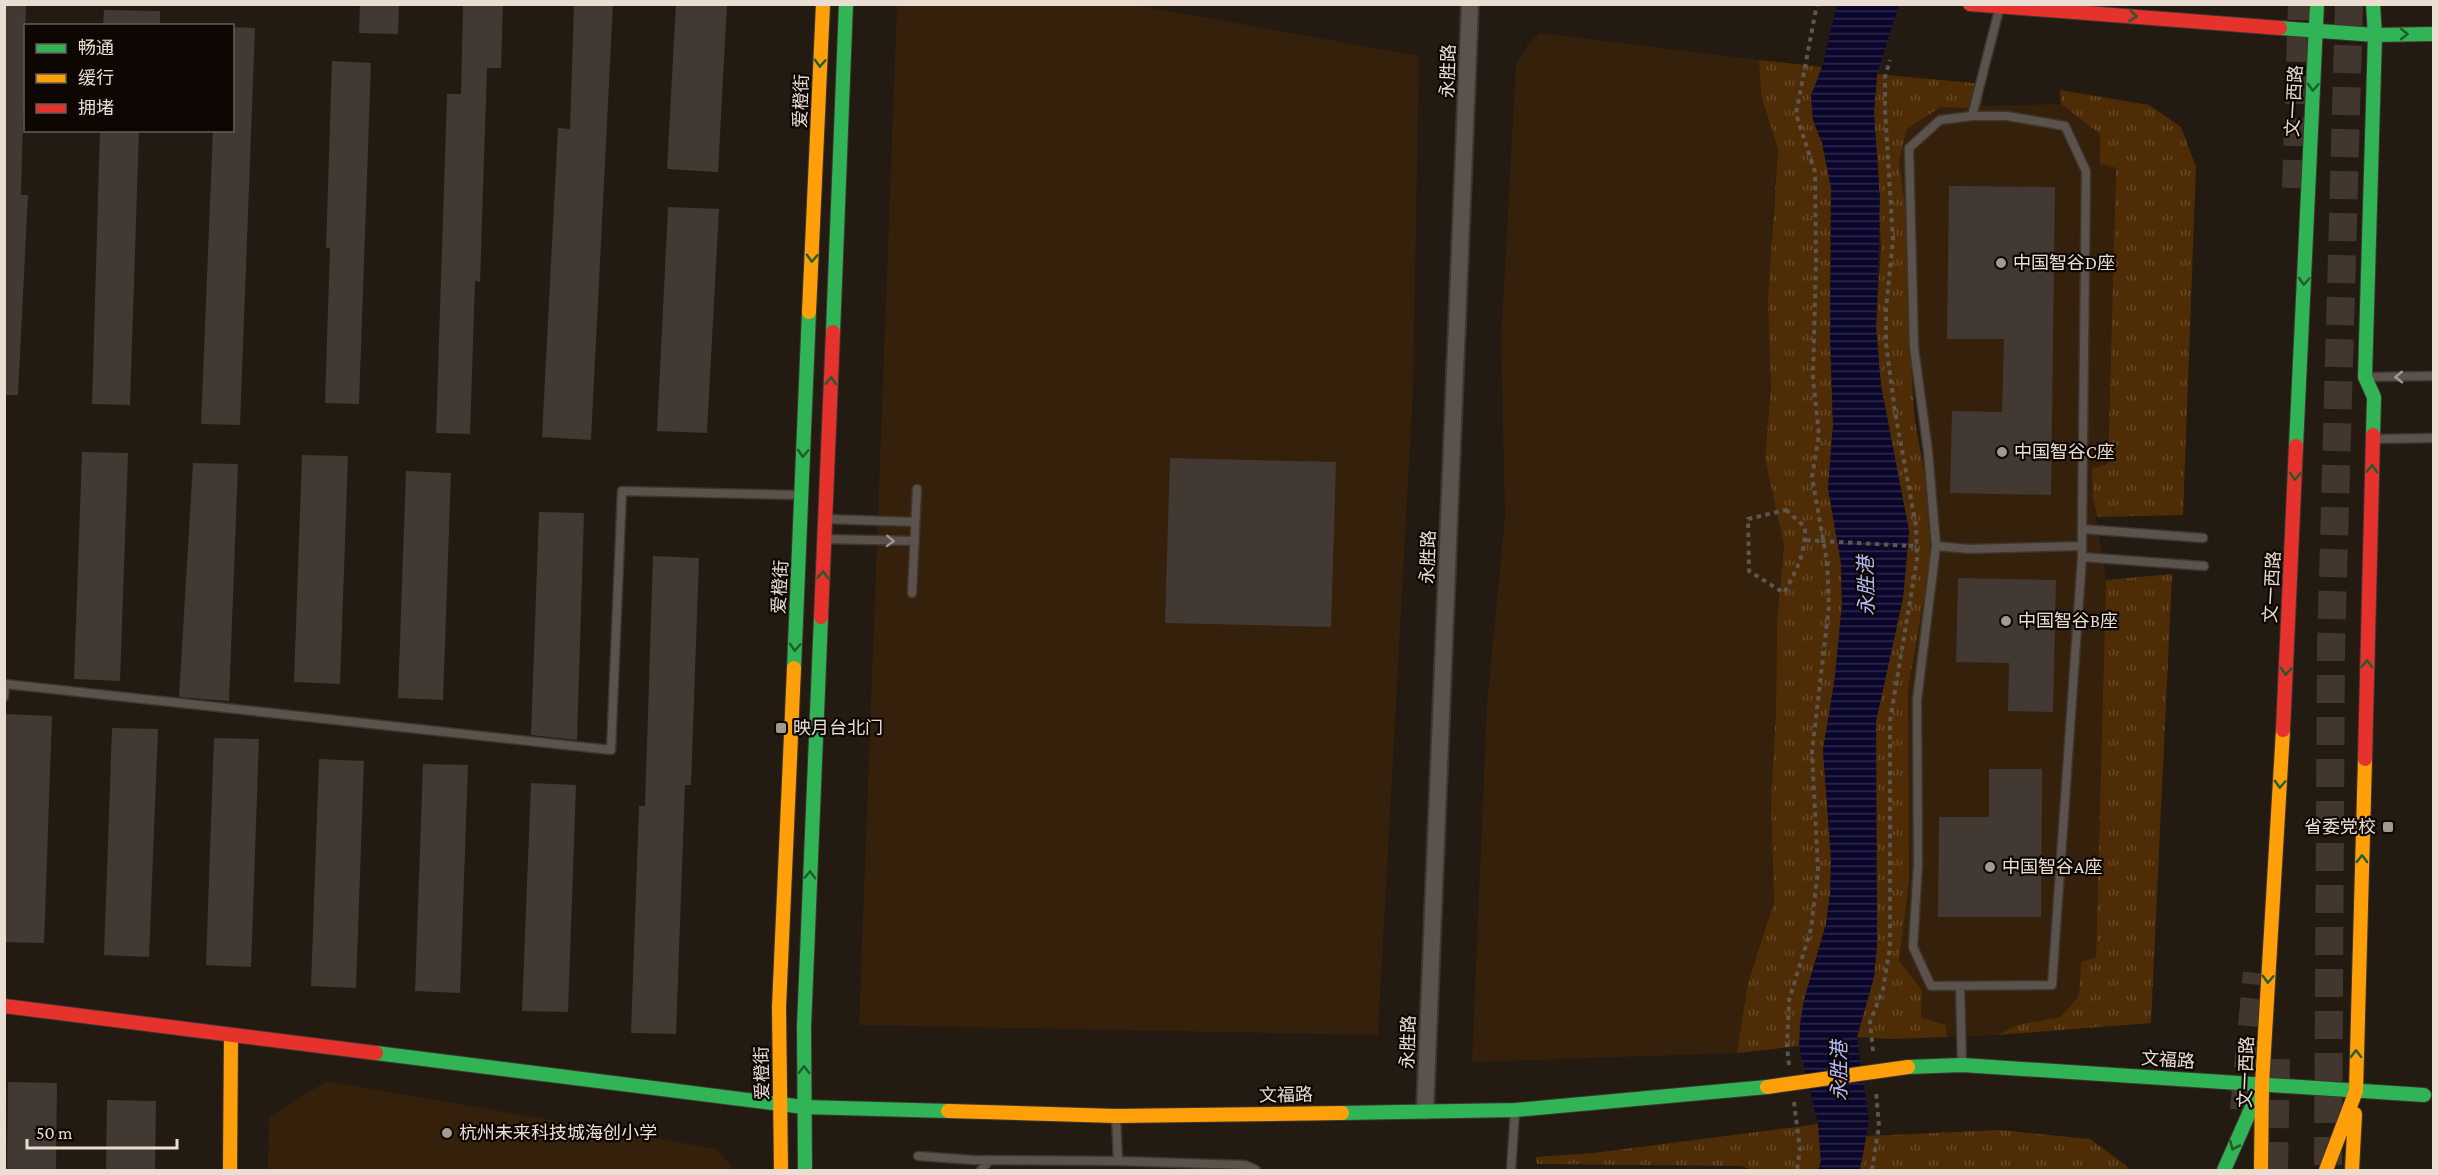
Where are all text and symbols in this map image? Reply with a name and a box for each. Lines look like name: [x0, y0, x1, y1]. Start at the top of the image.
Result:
one-way arrow: [2129, 9, 2138, 22]
legend: [24, 24, 234, 132]
one-way arrow: [2400, 28, 2409, 40]
text: 畅通: [78, 38, 114, 58]
street label: 永胜路: [1437, 44, 1459, 98]
one-way arrow: [814, 58, 827, 67]
street label: 文一西路: [2282, 65, 2306, 137]
text: 缓行: [78, 68, 114, 88]
street label: 爱橙街: [790, 74, 812, 128]
one-way arrow: [2306, 82, 2319, 91]
text: 拥堵: [78, 98, 114, 118]
one-way arrow: [805, 253, 818, 262]
place label: 中国智谷D座: [2013, 253, 2115, 273]
marker: 中国智谷D座: [1994, 256, 2008, 270]
one-way arrow: [2297, 277, 2310, 286]
one-way arrow: [2395, 370, 2404, 383]
one-way arrow: [824, 376, 837, 385]
place label: 中国智谷C座: [2014, 442, 2115, 462]
marker: 中国智谷C座: [1995, 445, 2009, 459]
one-way arrow: [797, 448, 810, 457]
one-way arrow: [2366, 465, 2378, 474]
one-way arrow: [2288, 472, 2301, 481]
street label: 永胜路: [1417, 530, 1439, 584]
one-way arrow: [886, 534, 895, 547]
street label: 文一西路: [2260, 551, 2284, 623]
water label: 永胜港: [1854, 553, 1878, 616]
street label: 爱橙街: [769, 560, 791, 614]
one-way arrow: [816, 571, 829, 580]
place label: 中国智谷B座: [2018, 611, 2118, 631]
marker: 中国智谷B座: [1999, 614, 2013, 628]
one-way arrow: [788, 643, 801, 652]
one-way arrow: [2360, 660, 2373, 669]
one-way arrow: [2279, 666, 2292, 675]
place label: 映月台北门: [793, 718, 883, 738]
marker: 映月台北门: [774, 721, 788, 735]
one-way arrow: [2273, 779, 2286, 788]
place label: 省委党校: [2304, 817, 2376, 837]
marker: 省委党校: [2381, 820, 2395, 834]
one-way arrow: [2355, 855, 2368, 864]
place label: 中国智谷A座: [2002, 857, 2102, 877]
marker: 中国智谷A座: [1983, 860, 1997, 874]
one-way arrow: [804, 871, 817, 880]
one-way arrow: [2262, 974, 2275, 983]
street label: 永胜路: [1397, 1015, 1419, 1069]
street label: 文一西路: [2235, 1036, 2257, 1108]
water label: 永胜港: [1828, 1038, 1850, 1101]
street label: 爱橙街: [752, 1046, 772, 1100]
street label: 文福路: [2140, 1048, 2196, 1072]
one-way arrow: [2350, 1050, 2363, 1059]
one-way arrow: [798, 1066, 810, 1075]
street label: 文福路: [1259, 1085, 1313, 1105]
scale bar: [27, 1112, 177, 1150]
text: 50 m: [36, 1123, 73, 1143]
place label: 杭州未来科技城海创小学: [459, 1123, 657, 1143]
marker: 杭州未来科技城海创小学: [440, 1126, 454, 1140]
one-way arrow: [2230, 1140, 2242, 1151]

